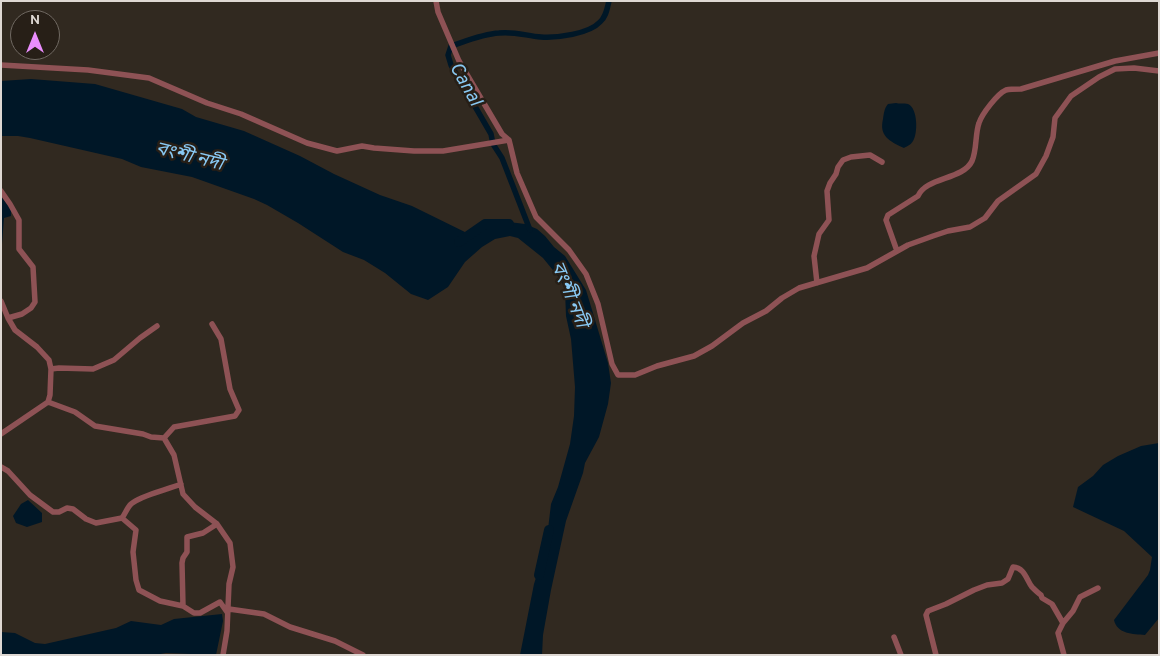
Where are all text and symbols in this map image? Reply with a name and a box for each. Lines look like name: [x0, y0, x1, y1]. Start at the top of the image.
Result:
north arrow: [10, 10, 60, 60]
text: N: [30, 12, 40, 29]
water label: Canal: [443, 59, 485, 111]
water label: বংশী নদী: [153, 139, 225, 177]
water label: বংশী নদী: [545, 259, 591, 331]

